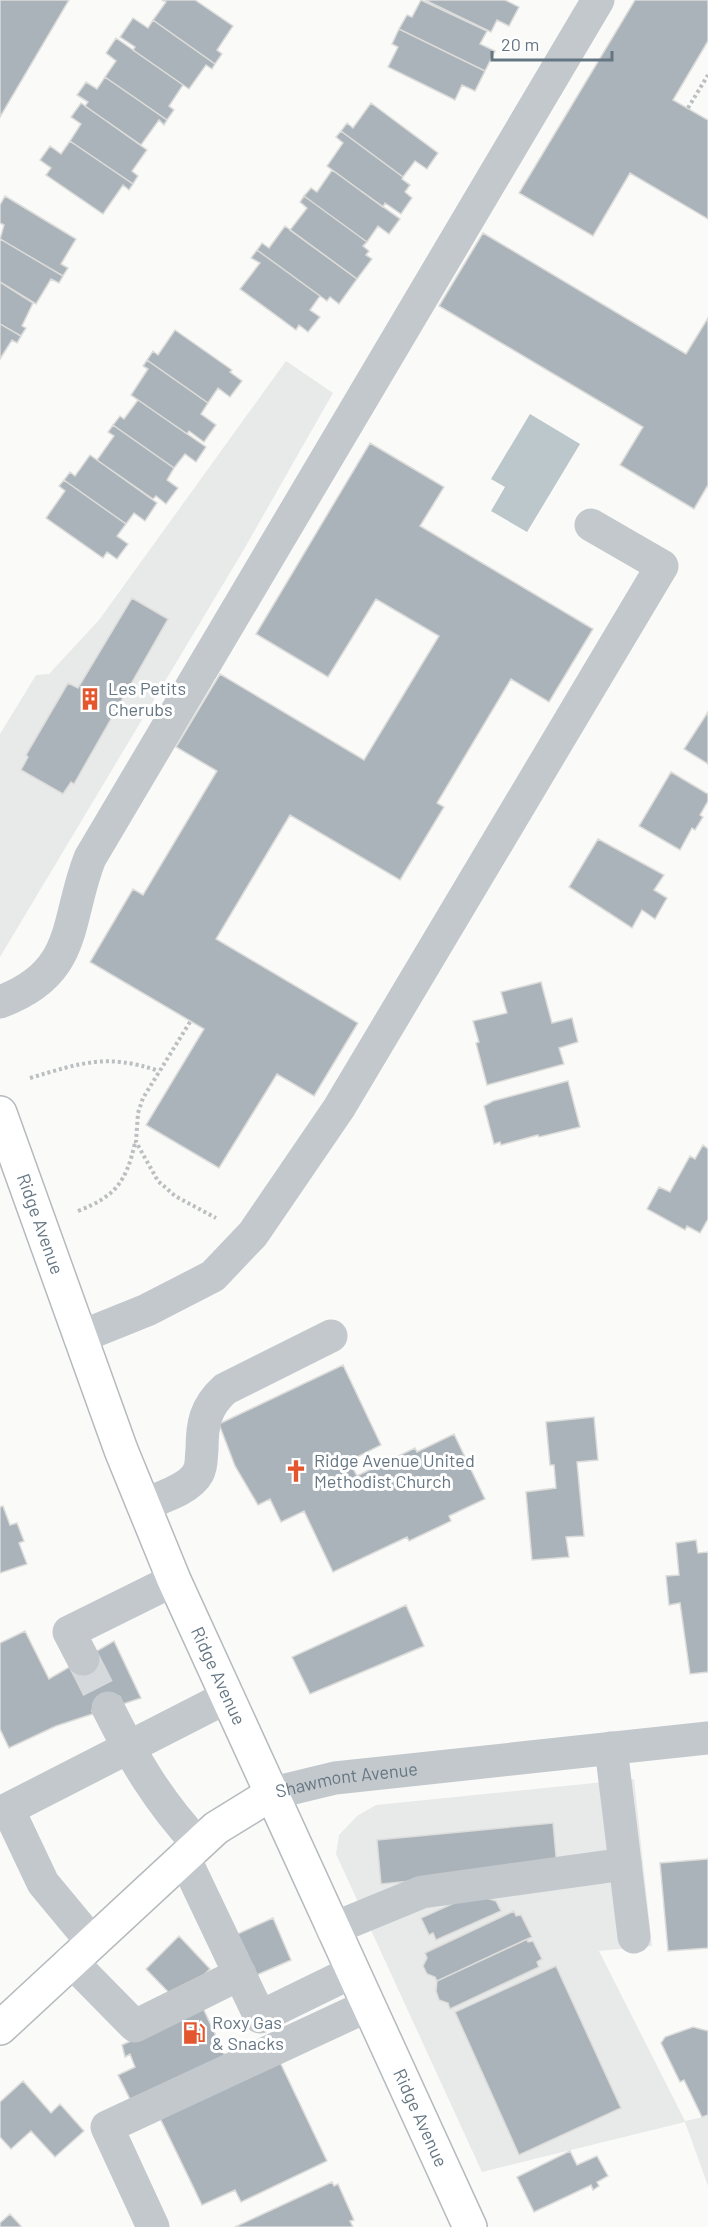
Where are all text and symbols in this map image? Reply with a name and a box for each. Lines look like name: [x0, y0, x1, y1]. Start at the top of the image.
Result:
scale bar: [492, 24, 612, 62]
text: 20 m: [501, 33, 539, 55]
place label: Les Petits Cherubs: [108, 677, 186, 720]
building icon: Les Petits Cherubs: [77, 686, 103, 712]
street label: Ridge Avenue: [13, 1170, 69, 1277]
place label: Ridge Avenue United Methodist Church: [314, 1449, 475, 1492]
church icon: Ridge Avenue United Methodist Church: [283, 1458, 309, 1484]
street label: Ridge Avenue: [187, 1623, 251, 1728]
street label: Shawmont Avenue: [273, 1757, 419, 1802]
place label: Roxy Gas & Snacks: [212, 2011, 284, 2054]
fuel station icon: Roxy Gas & Snacks: [181, 2020, 207, 2046]
street label: Ridge Avenue: [389, 2065, 453, 2170]

